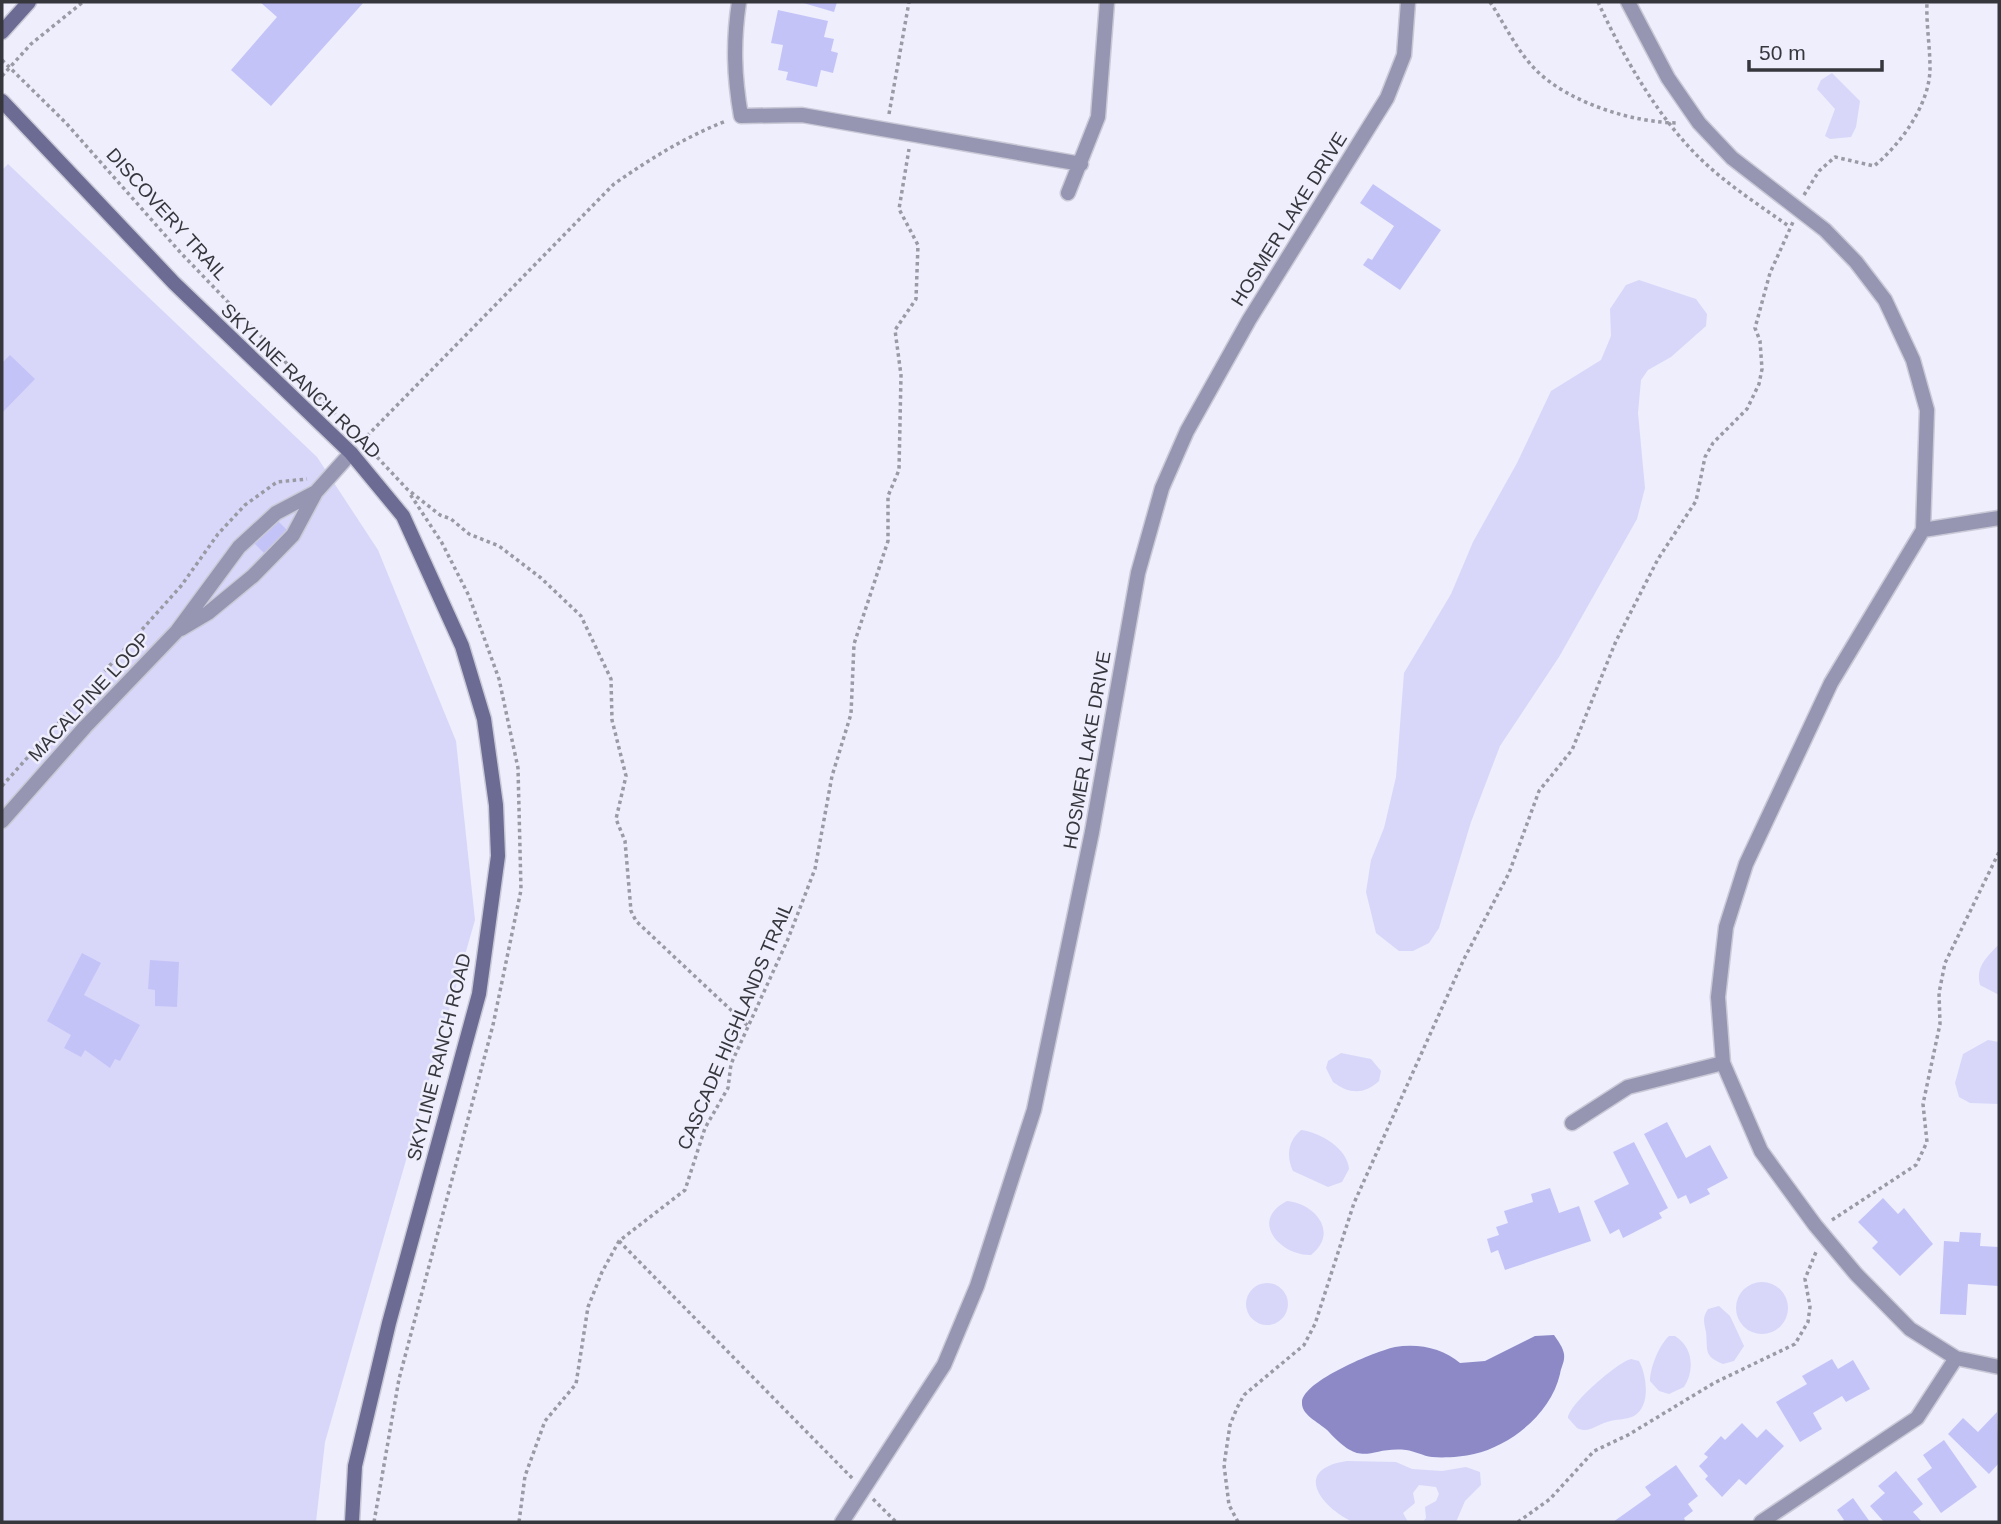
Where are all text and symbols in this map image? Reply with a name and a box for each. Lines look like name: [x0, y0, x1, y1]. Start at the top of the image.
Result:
scale bar: [1749, 28, 1882, 72]
text: 50 m: [1759, 41, 1806, 64]
street label: HOSMER LAKE DRIVE: [1227, 128, 1351, 310]
street label: DISCOVERY TRAIL: [102, 144, 232, 284]
street label: SKYLINE RANCH ROAD: [217, 299, 385, 463]
street label: MACALPINE LOOP: [24, 628, 154, 766]
street label: HOSMER LAKE DRIVE: [1059, 649, 1115, 851]
street label: CASCADE HIGHLANDS TRAIL: [673, 899, 797, 1153]
street label: SKYLINE RANCH ROAD: [403, 951, 475, 1163]

